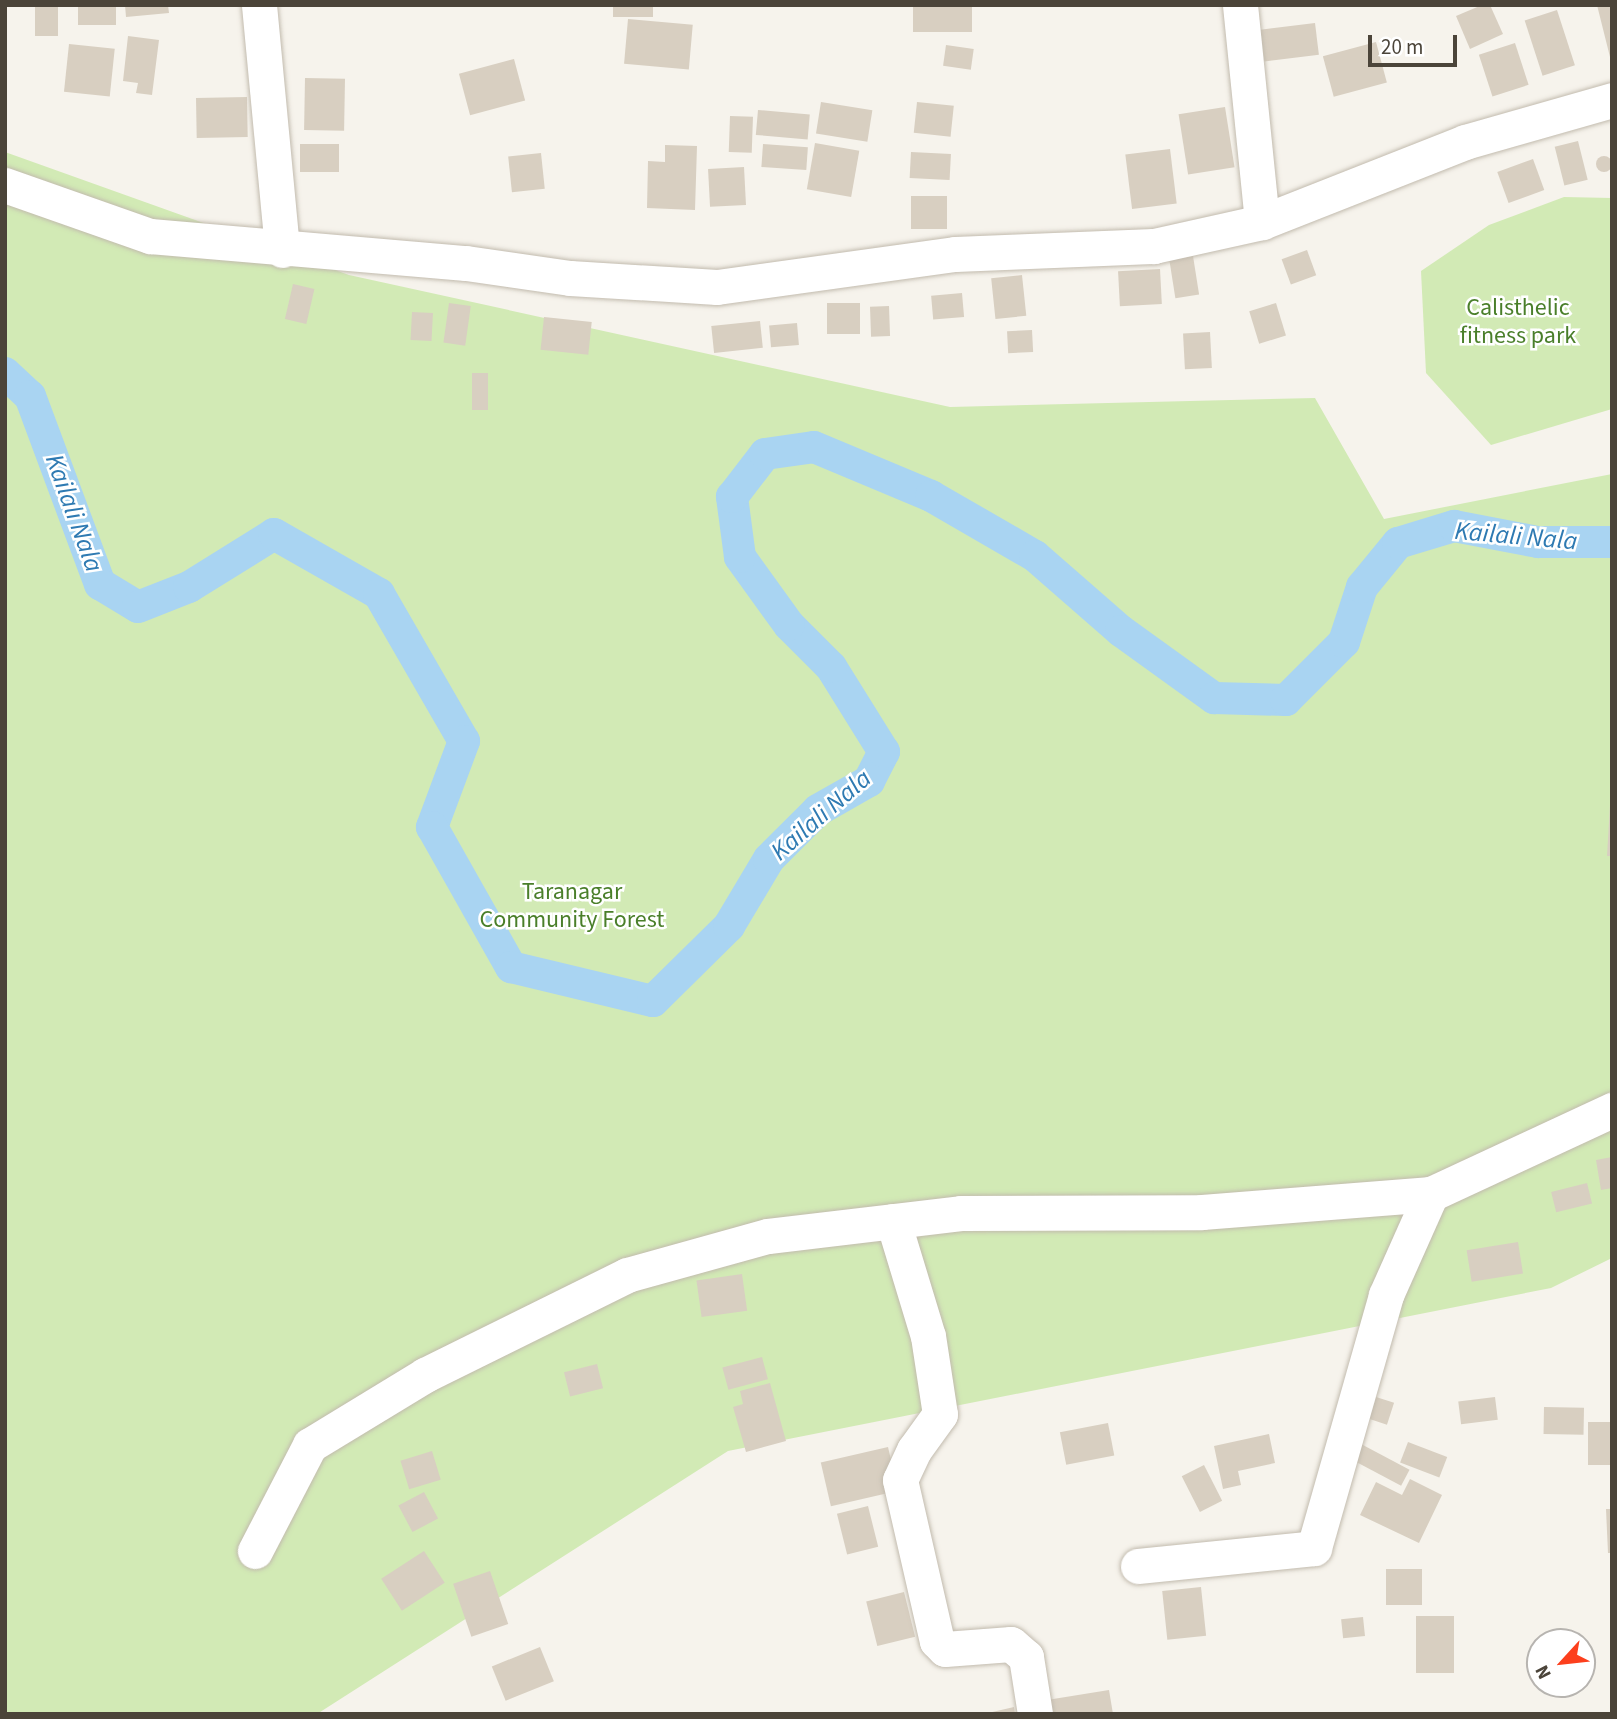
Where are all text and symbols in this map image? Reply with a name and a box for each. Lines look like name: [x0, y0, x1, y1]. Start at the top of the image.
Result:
scale bar: [1372, 21, 1461, 65]
text: 20 m: [1381, 32, 1423, 62]
park label: Calisthelic fitness park: [1460, 294, 1576, 350]
water label: Kailali Nala: [38, 450, 110, 576]
water label: Kailali Nala: [1453, 515, 1579, 557]
water label: Kailali Nala: [764, 763, 878, 867]
park label: Taranagar Community Forest: [480, 878, 664, 934]
north arrow: [1526, 1628, 1596, 1698]
text: N: [1529, 1660, 1559, 1684]

